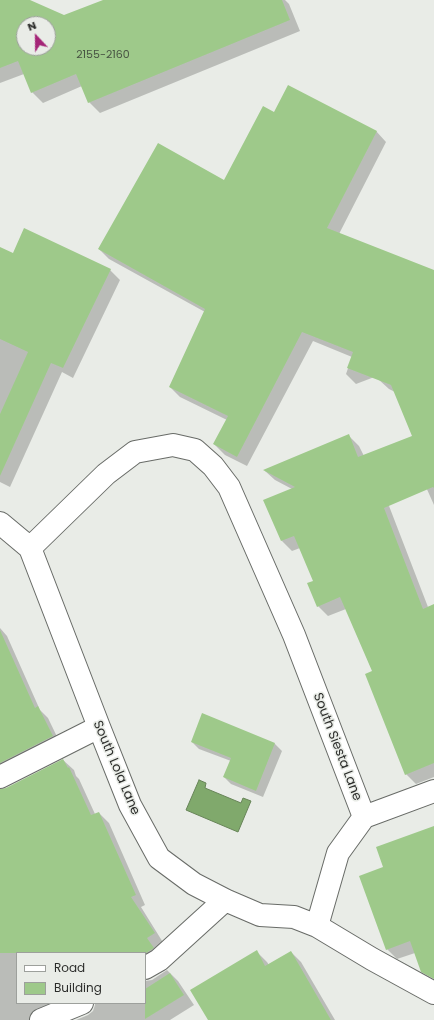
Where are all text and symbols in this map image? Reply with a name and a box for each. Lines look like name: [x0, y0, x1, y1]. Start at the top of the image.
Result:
north arrow: [16, 16, 56, 56]
text: N: [25, 17, 39, 35]
house number: 2155-2160: [76, 48, 130, 62]
street label: South Siesta Lane: [309, 691, 365, 803]
street label: South Lola Lane: [89, 718, 143, 818]
legend: [16, 952, 146, 1004]
text: Road: [54, 959, 85, 976]
text: Building: [54, 979, 102, 996]

